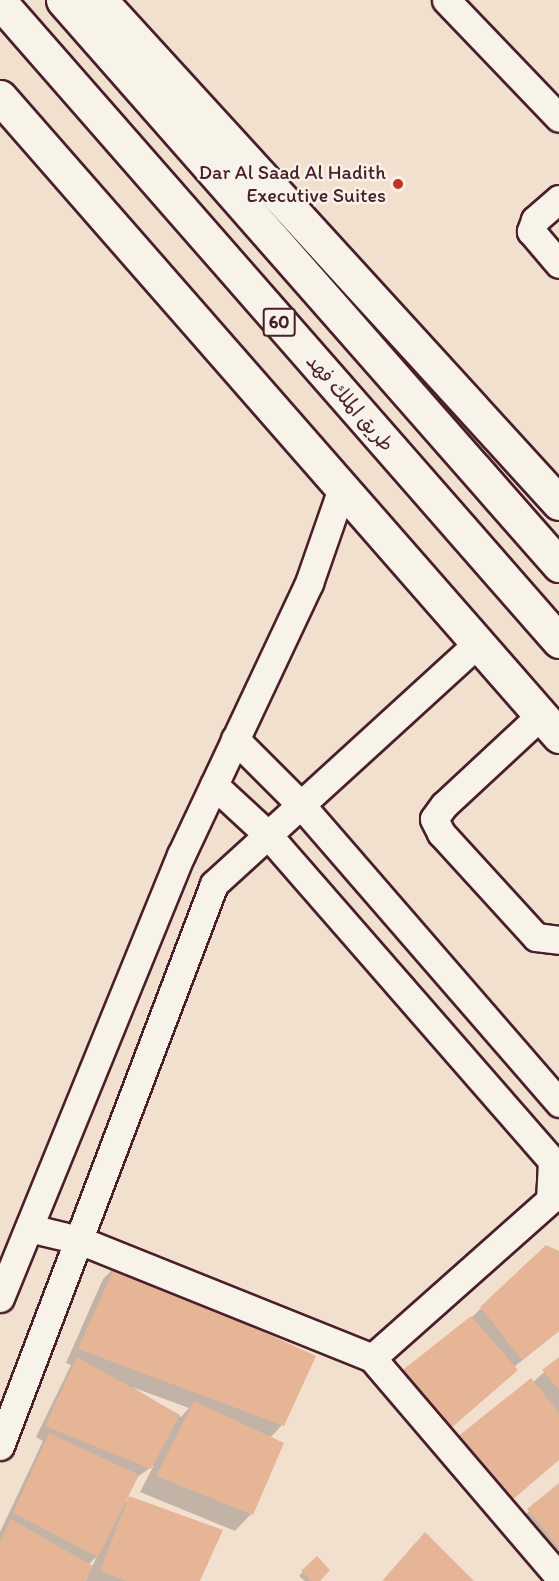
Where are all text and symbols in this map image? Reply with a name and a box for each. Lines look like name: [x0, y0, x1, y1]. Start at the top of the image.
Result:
place label: Dar Al Saad Al Hadith Executive Suites: [198, 160, 386, 207]
marker: Dar Al Saad Al Hadith Executive Suites: [391, 177, 405, 191]
road number: 60: [262, 307, 296, 337]
street label: طريق الملك فهد: [301, 349, 399, 457]

